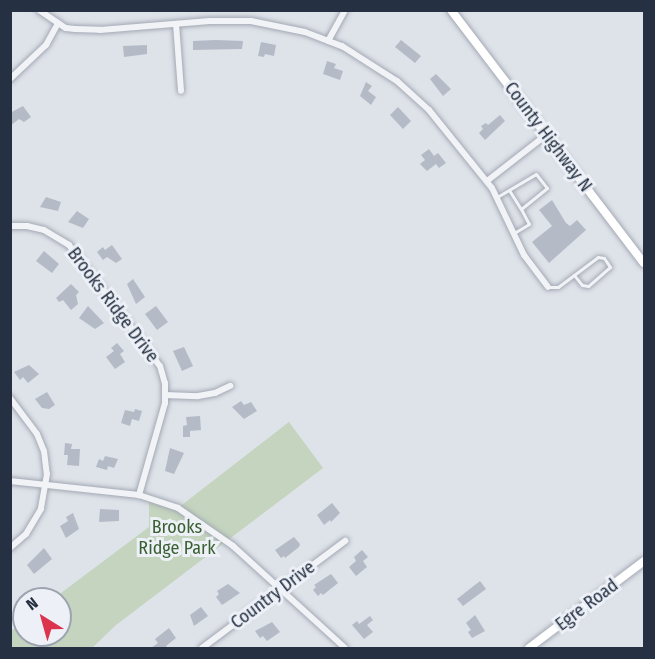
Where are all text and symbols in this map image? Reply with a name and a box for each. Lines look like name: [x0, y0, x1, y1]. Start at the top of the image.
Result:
street label: County Highway N: [500, 78, 596, 196]
street label: Brooks Ridge Drive: [63, 243, 163, 367]
park label: Brooks Ridge Park: [138, 517, 216, 560]
street label: Country Drive: [227, 556, 319, 634]
street label: Egre Road: [551, 574, 623, 636]
north arrow: [12, 587, 72, 647]
text: N: [23, 593, 42, 614]

